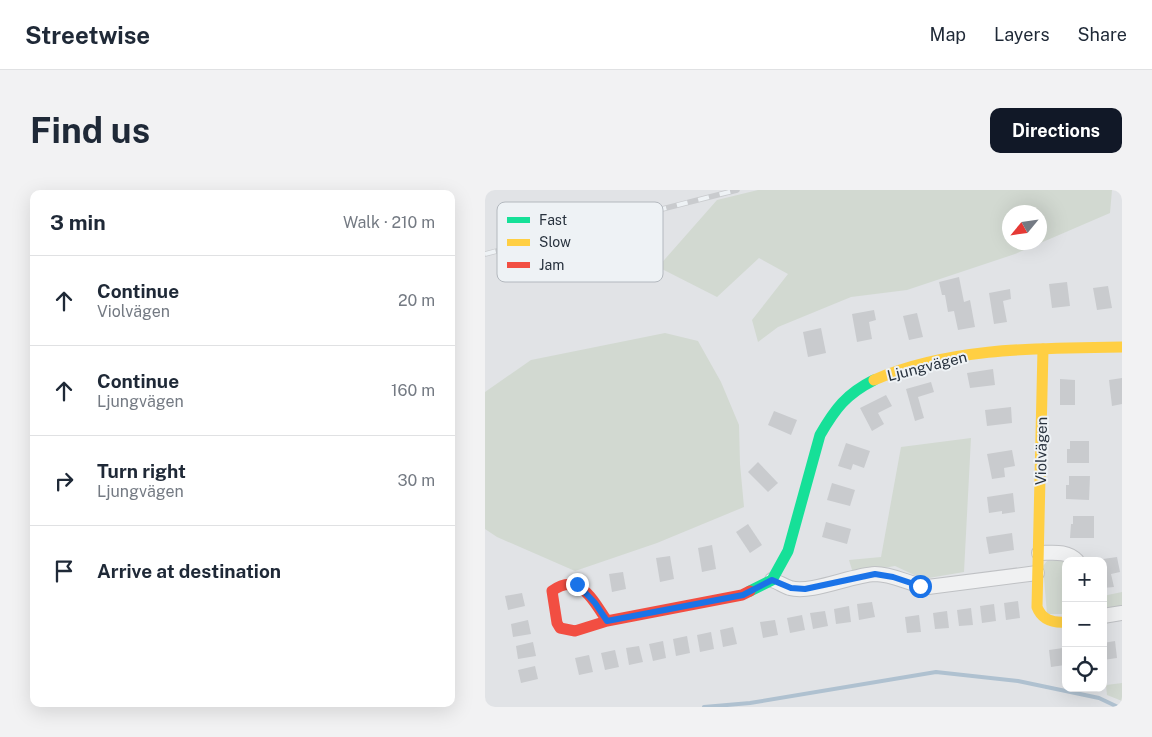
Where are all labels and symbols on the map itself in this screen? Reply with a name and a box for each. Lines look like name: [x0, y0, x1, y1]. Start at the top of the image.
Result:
legend: [497, 202, 663, 282]
north arrow: [1002, 205, 1047, 250]
text: Fast: [539, 212, 567, 228]
text: Slow: [539, 234, 571, 250]
text: Jam: [539, 257, 564, 273]
street label: Ljungvägen: [885, 348, 969, 384]
street label: Violvägen: [1032, 417, 1050, 485]
route end: [566, 573, 589, 596]
route start: [909, 575, 932, 598]

